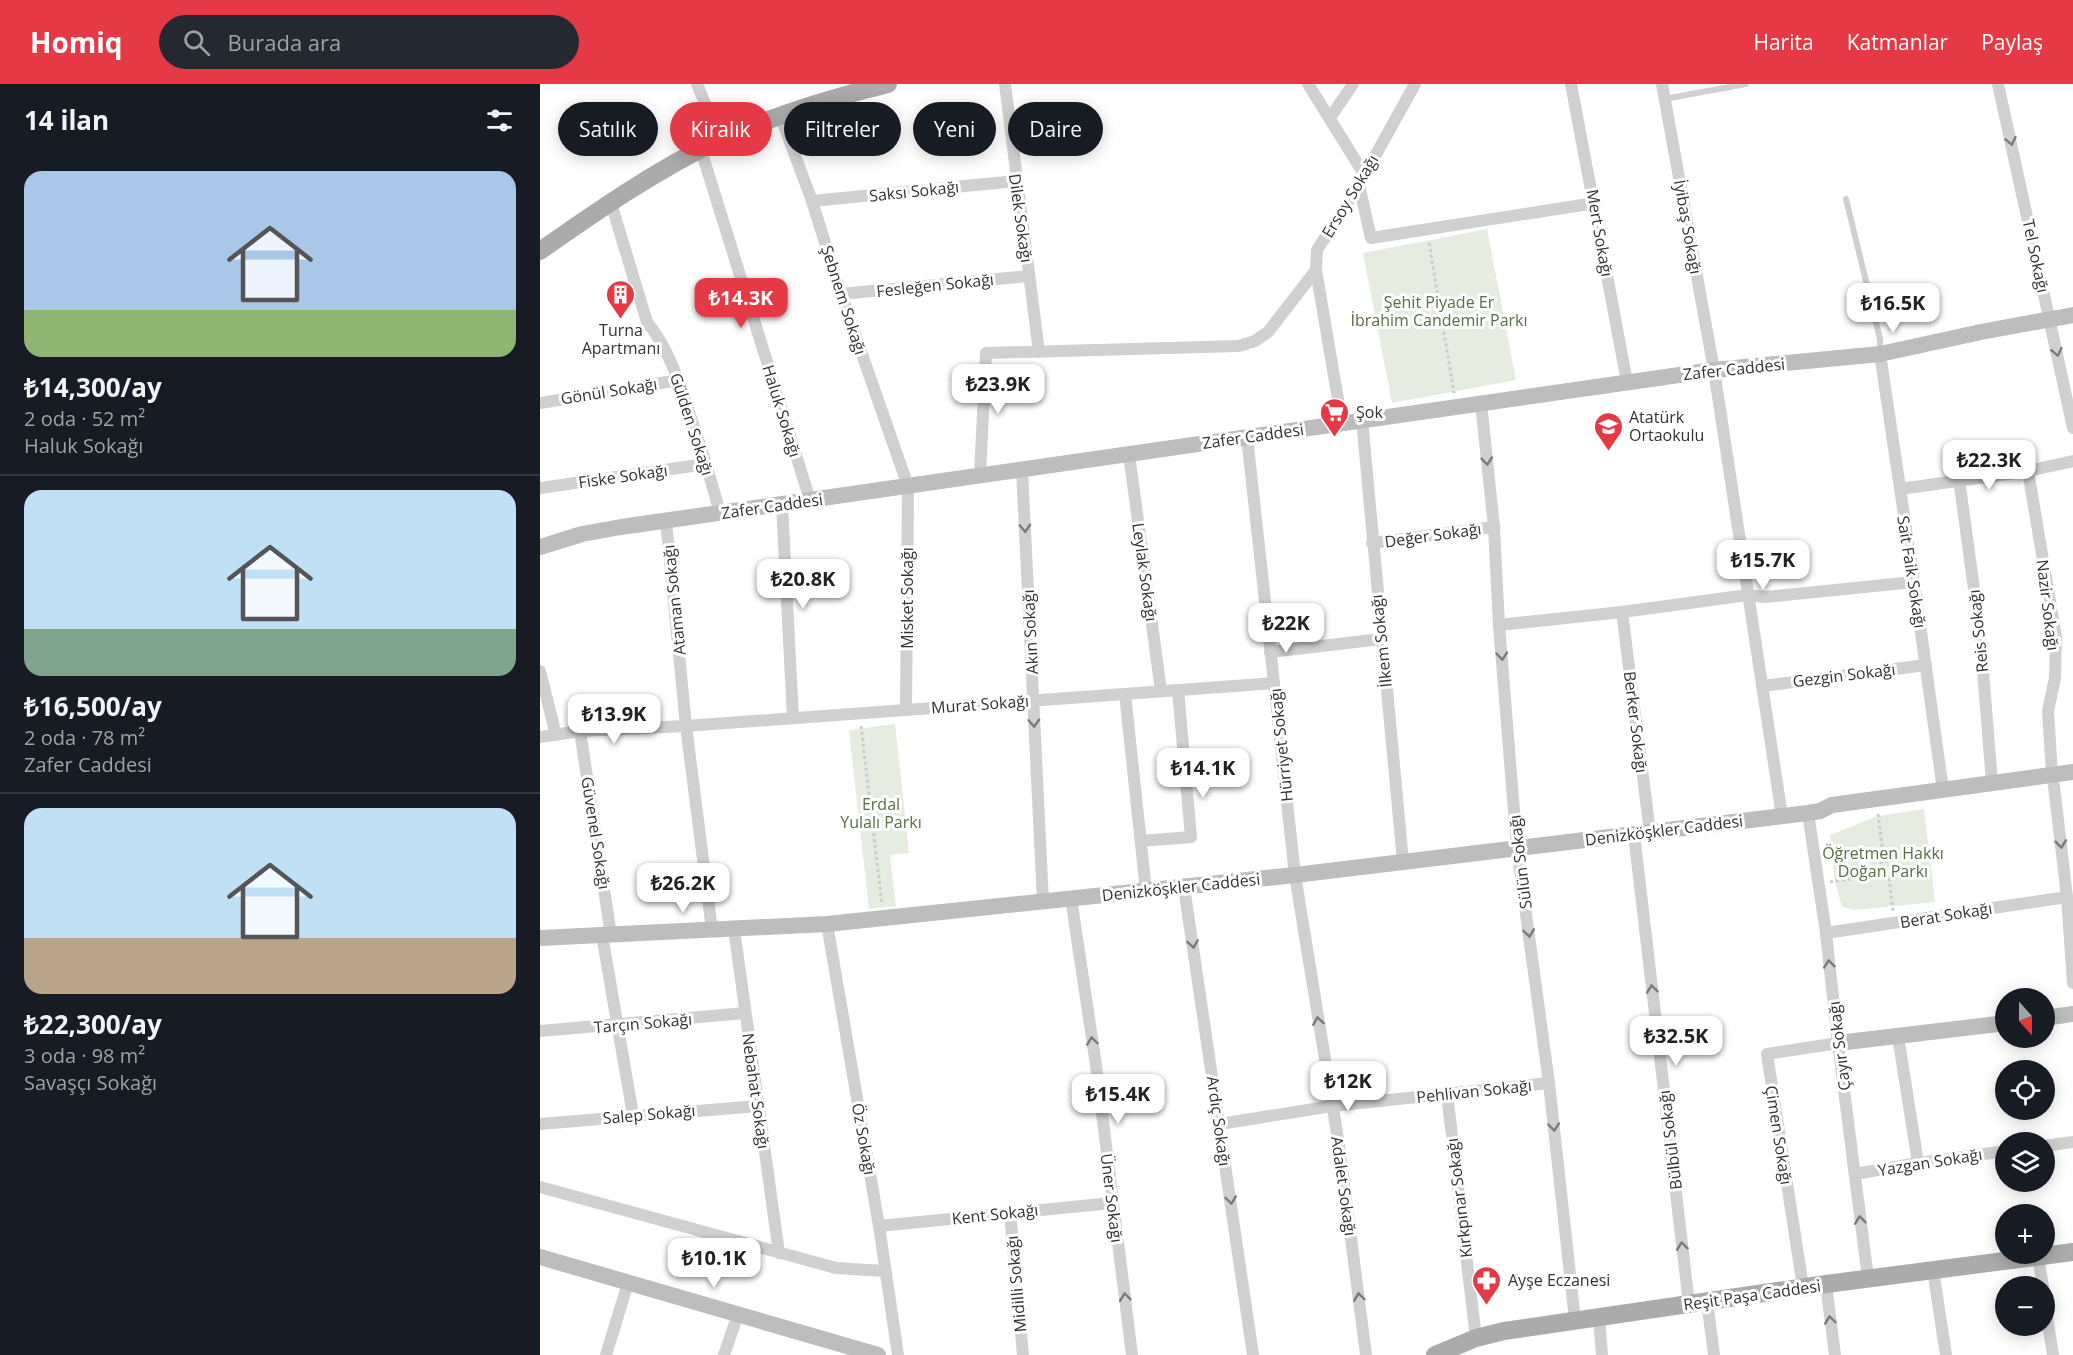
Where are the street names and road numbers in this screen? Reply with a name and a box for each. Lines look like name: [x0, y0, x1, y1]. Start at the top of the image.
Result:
street label: Ersoy Sokağı: [1317, 150, 1383, 242]
street label: Dilek Sokağı: [1004, 172, 1038, 264]
street label: Saksı Sokağı: [868, 175, 960, 207]
street label: İyibaş Sokağı: [1669, 178, 1707, 276]
street label: Mert Sokağı: [1582, 188, 1618, 278]
street label: Tel Sokağı: [2018, 217, 2054, 295]
street label: Şebnem Sokağı: [816, 243, 872, 357]
street label: Fesleğen Sokağı: [875, 268, 995, 302]
street label: Zafer Caddesi: [1682, 353, 1786, 385]
street label: Haluk Sokağı: [758, 362, 806, 460]
street label: Gülden Sokağı: [665, 370, 719, 478]
street label: Gönül Sokağı: [559, 373, 659, 409]
street label: Zafer Caddesi: [1201, 418, 1305, 454]
street label: Fiske Sokağı: [577, 459, 669, 493]
street label: Zafer Caddesi: [720, 488, 824, 524]
street label: Sait Faik Sokağı: [1892, 514, 1932, 630]
street label: Değer Sokağı: [1383, 517, 1483, 553]
street label: Leylak Sokağı: [1127, 521, 1163, 623]
street label: Ataman Sokağı: [657, 544, 691, 656]
street label: Misket Sokağı: [896, 547, 918, 649]
street label: Nazir Sokağı: [2032, 558, 2064, 652]
street label: Akın Sokağı: [1017, 589, 1043, 675]
street label: Reis Sokağı: [1963, 589, 1993, 673]
street label: İlkem Sokağı: [1365, 593, 1397, 689]
street label: Gezgin Sokağı: [1791, 658, 1897, 692]
street label: Berker Sokağı: [1619, 670, 1653, 774]
street label: Hürriyet Sokağı: [1264, 687, 1298, 803]
street label: Murat Sokağı: [930, 690, 1030, 718]
street label: Güvenel Sokağı: [576, 775, 616, 891]
street label: Denizköşkler Caddesi: [1584, 809, 1744, 851]
street label: Sülün Sokağı: [1503, 814, 1537, 910]
street label: Denizköşkler Caddesi: [1101, 868, 1261, 906]
street label: Berat Sokağı: [1898, 897, 1994, 933]
street label: Çayır Sokağı: [1823, 1000, 1855, 1092]
street label: Tarçın Sokağı: [593, 1008, 693, 1038]
street label: Nebahat Sokağı: [737, 1032, 775, 1150]
street label: Pehlivan Sokağı: [1415, 1074, 1533, 1108]
street label: Ardıç Sokağı: [1202, 1075, 1236, 1167]
street label: Çimen Sokağı: [1760, 1084, 1798, 1186]
street label: Bülbül Sokağı: [1653, 1089, 1687, 1191]
street label: Salep Sokağı: [602, 1099, 696, 1129]
street label: Öz Sokağı: [847, 1101, 881, 1177]
street label: Adalet Sokağı: [1326, 1135, 1362, 1237]
street label: Kırkpınar Sokağı: [1441, 1137, 1477, 1259]
street label: Yazgan Sokağı: [1876, 1143, 1984, 1181]
street label: Üner Sokağı: [1096, 1152, 1128, 1244]
street label: Kent Sokağı: [951, 1199, 1039, 1229]
street label: Midilli Sokağı: [1001, 1235, 1031, 1333]
street label: Reşit Paşa Caddesi: [1682, 1274, 1822, 1316]

